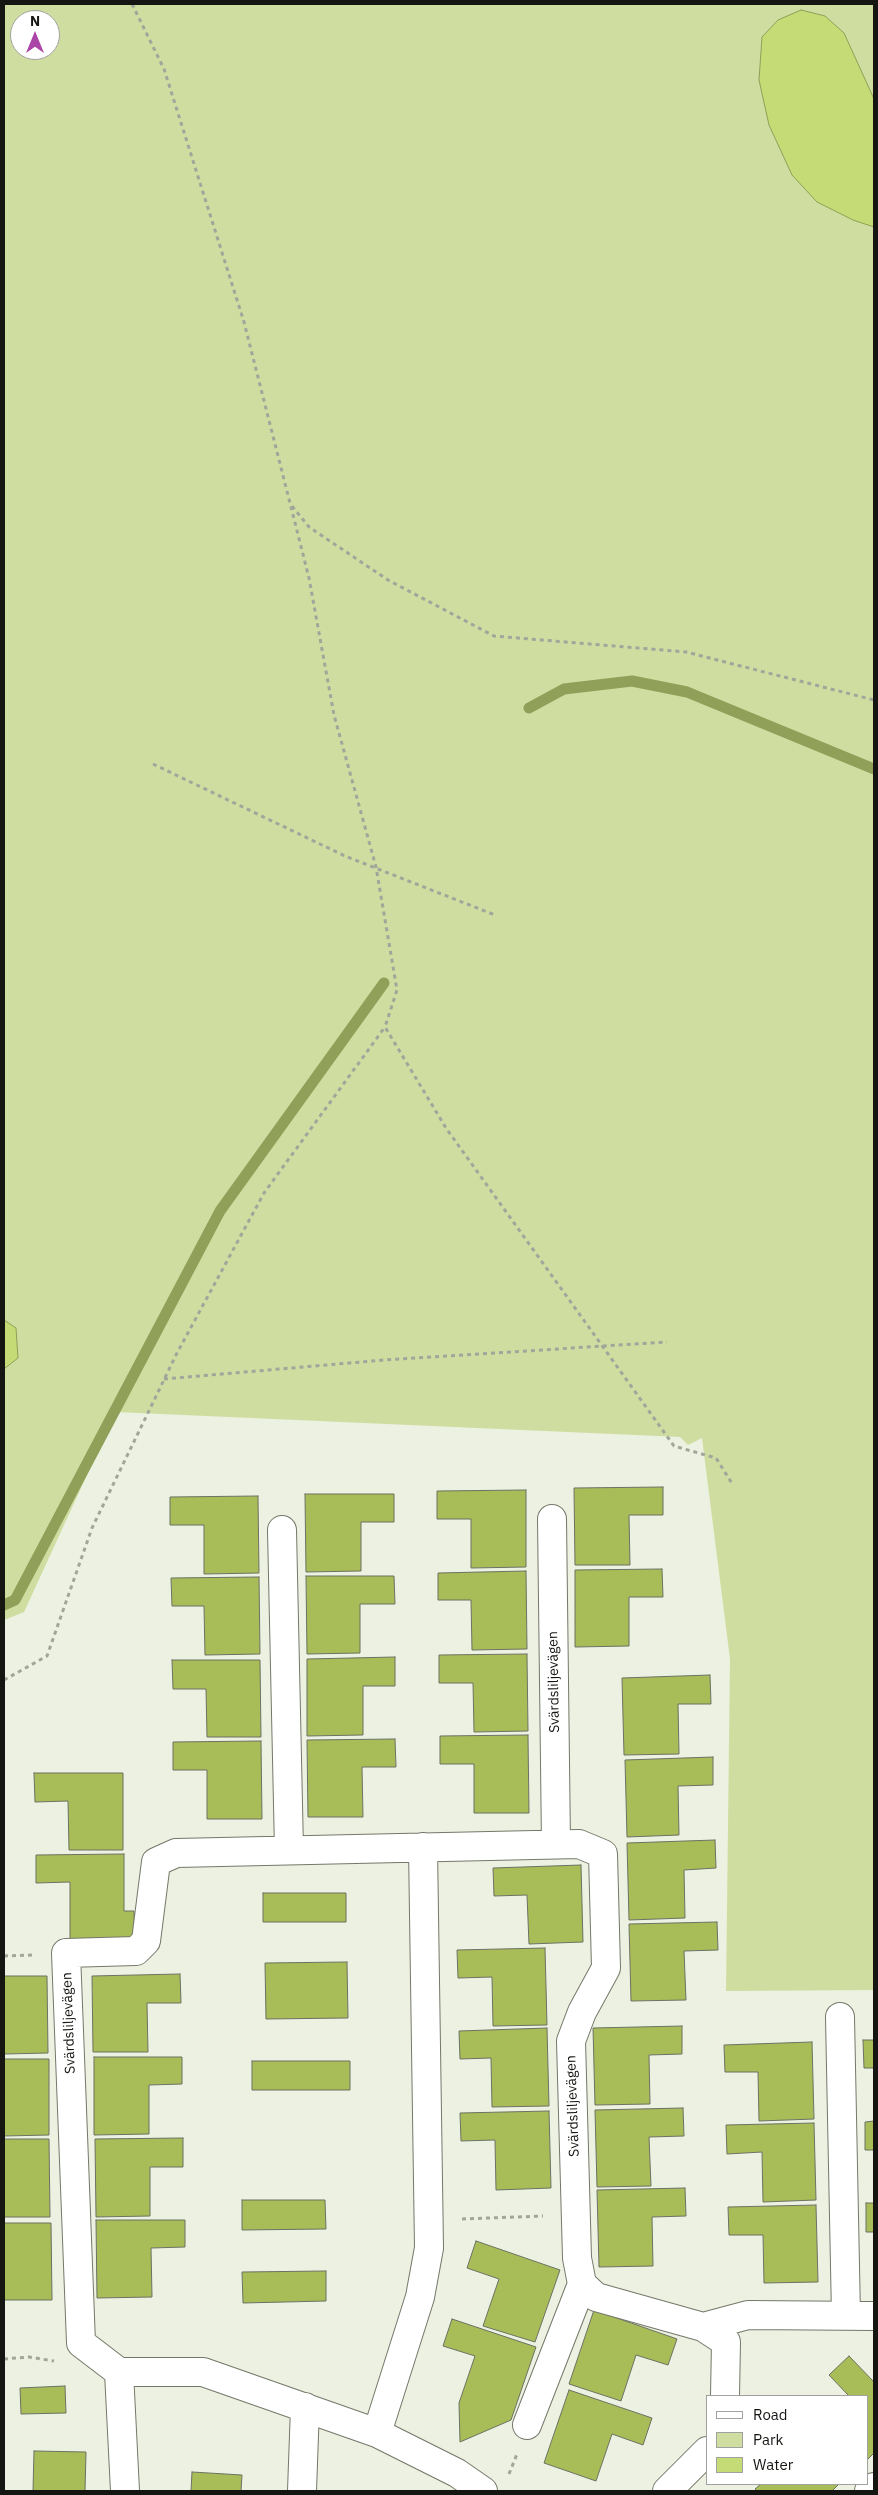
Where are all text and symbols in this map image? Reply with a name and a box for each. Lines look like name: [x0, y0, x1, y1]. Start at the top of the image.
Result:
north arrow: [10, 10, 60, 60]
text: N: [30, 12, 40, 30]
street label: Svärdsliljevägen: [545, 1631, 563, 1733]
street label: Svärdsliljevägen: [59, 1972, 79, 2074]
street label: Svärdsliljevägen: [563, 2055, 583, 2157]
legend: [706, 2395, 868, 2485]
text: Road: [753, 2405, 788, 2424]
text: Park: [753, 2430, 783, 2449]
text: Water: [753, 2455, 793, 2474]

